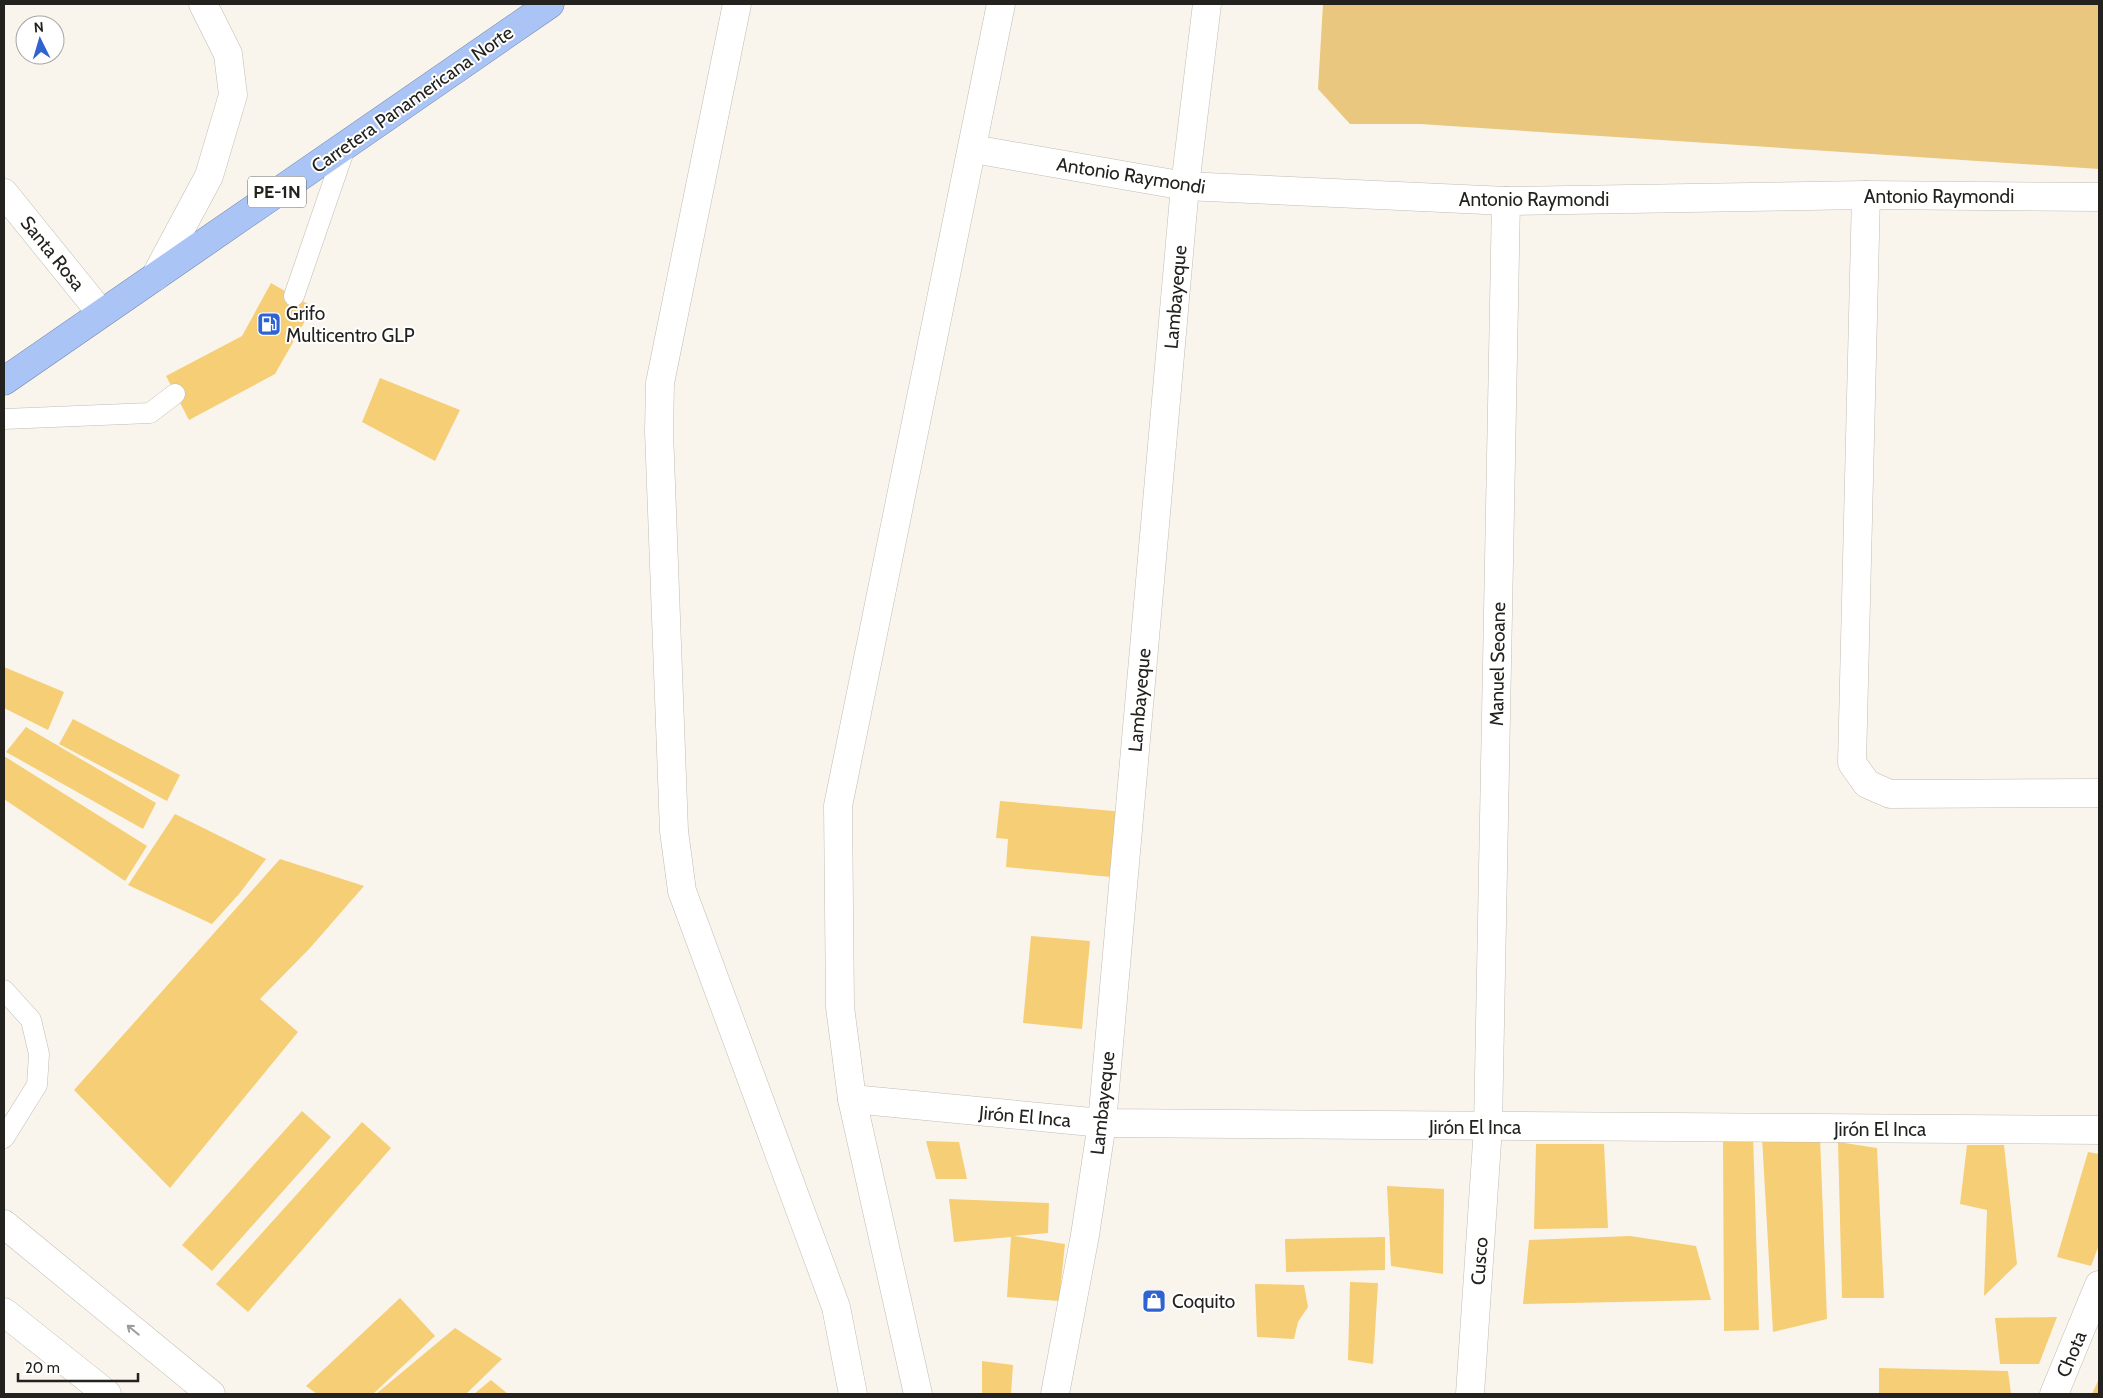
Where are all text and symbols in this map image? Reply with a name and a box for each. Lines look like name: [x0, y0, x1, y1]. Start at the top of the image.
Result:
north arrow: [15, 15, 65, 65]
text: N: [33, 18, 45, 36]
street label: Carretera Panamericana Norte: [307, 21, 518, 178]
street label: Antonio Raymondi: [1055, 152, 1207, 199]
road number: PE-1N: [248, 176, 306, 208]
street label: Antonio Raymondi: [1864, 185, 2014, 208]
street label: Antonio Raymondi: [1459, 188, 1609, 211]
street label: Santa Rosa: [16, 211, 90, 295]
street label: Lambayeque: [1160, 244, 1192, 350]
place label: Grifo Multicentro GLP: [286, 302, 415, 347]
fuel station icon: Grifo Multicentro GLP: [256, 311, 282, 337]
street label: Manuel Seoane: [1485, 601, 1510, 726]
street label: Lambayeque: [1124, 647, 1156, 753]
street label: Lambayeque: [1086, 1050, 1119, 1156]
street label: Jirón El Inca: [977, 1101, 1072, 1132]
street label: Jirón El Inca: [1428, 1116, 1521, 1139]
street label: Jirón El Inca: [1833, 1118, 1926, 1141]
street label: Cusco: [1466, 1236, 1493, 1286]
shop icon: Coquito: [1141, 1288, 1167, 1314]
place label: Coquito: [1172, 1290, 1235, 1313]
one-way arrow: [127, 1325, 140, 1336]
street label: Chota: [2052, 1328, 2091, 1381]
scale bar: [18, 1350, 138, 1382]
text: 20 m: [25, 1359, 60, 1377]

